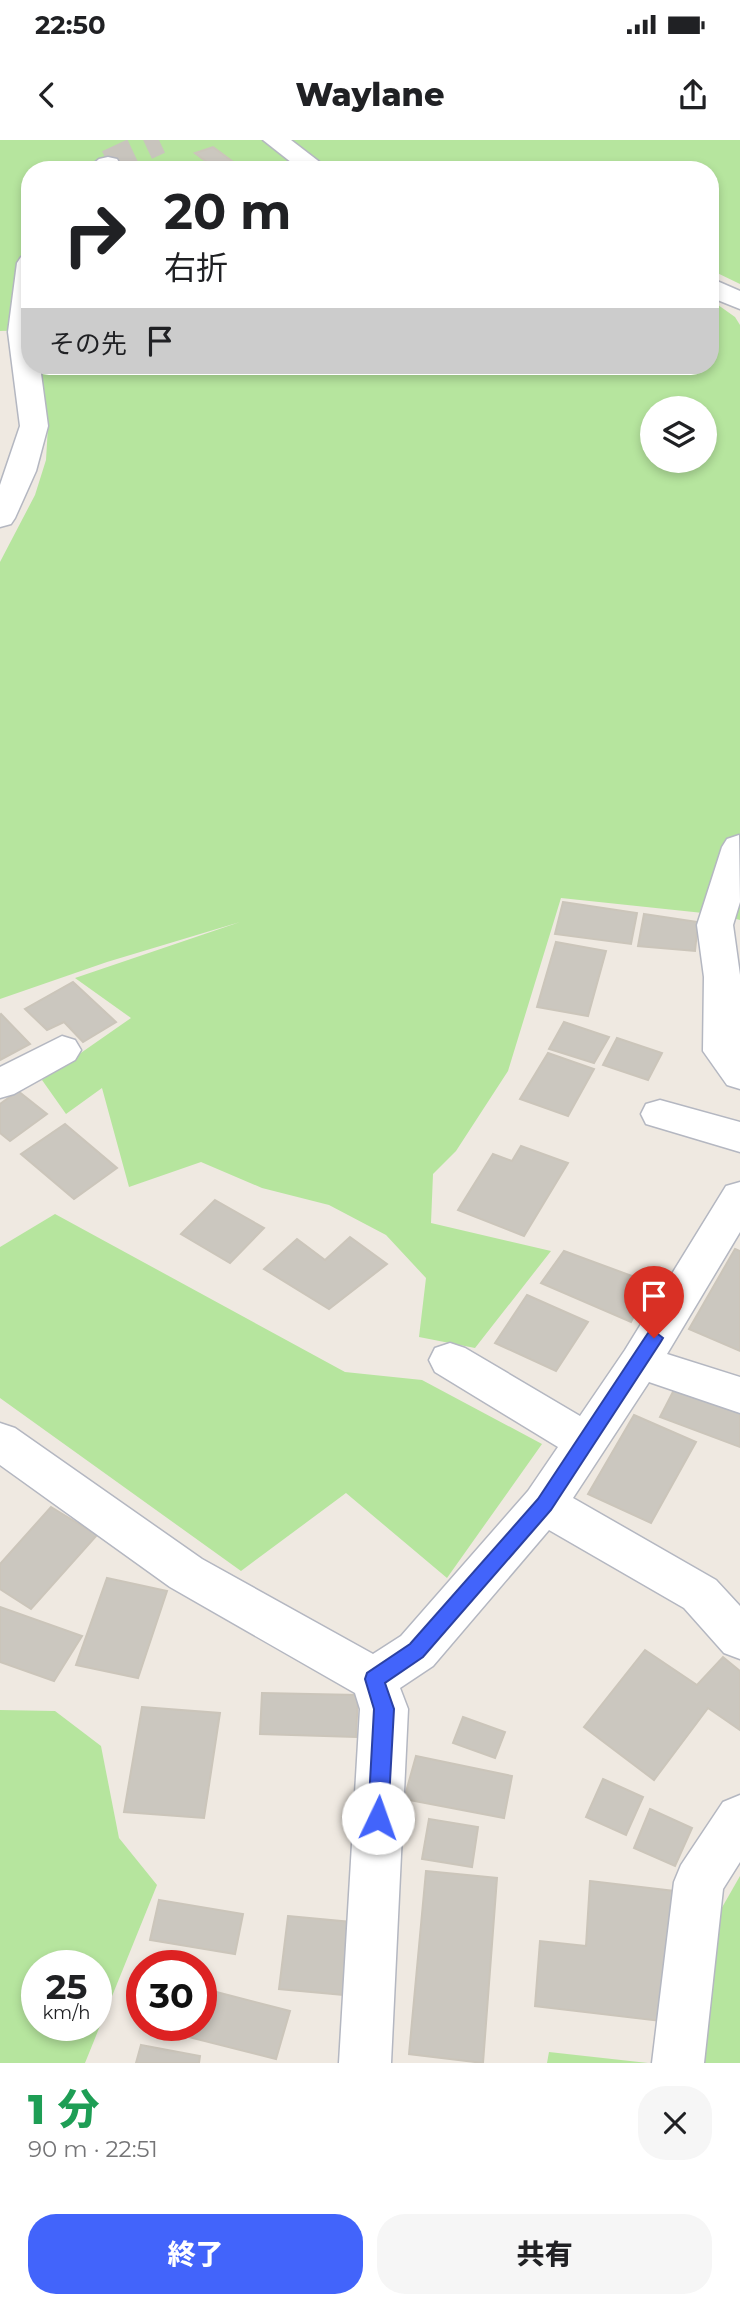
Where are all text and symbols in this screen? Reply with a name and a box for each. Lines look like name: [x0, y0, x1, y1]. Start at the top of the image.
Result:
text: 22:50: [35, 9, 106, 41]
text: Waylane: [295, 75, 445, 114]
icon: back: [28, 76, 66, 114]
icon: share: [674, 76, 712, 114]
text: 20 m: [164, 182, 291, 241]
icon: right: [49, 189, 140, 280]
text: 右折: [164, 248, 228, 287]
icon: arrive: [141, 322, 179, 360]
text: その先: [49, 328, 127, 360]
map controls: [640, 396, 717, 473]
button: layers: [640, 396, 717, 473]
pin: [624, 1266, 684, 1338]
icon: arrive: [635, 1277, 673, 1315]
position arrow: [341, 1781, 415, 1855]
speed limit sign: 30: [126, 1950, 217, 2041]
text: 25: [46, 1965, 87, 2008]
text: km/h: [42, 2002, 91, 2024]
text: 1 分: [28, 2083, 99, 2135]
button: close: [638, 2086, 712, 2160]
text: 90 m · 22:51: [28, 2135, 158, 2163]
button: 終了: [28, 2214, 363, 2294]
button: 共有: [377, 2214, 712, 2294]

